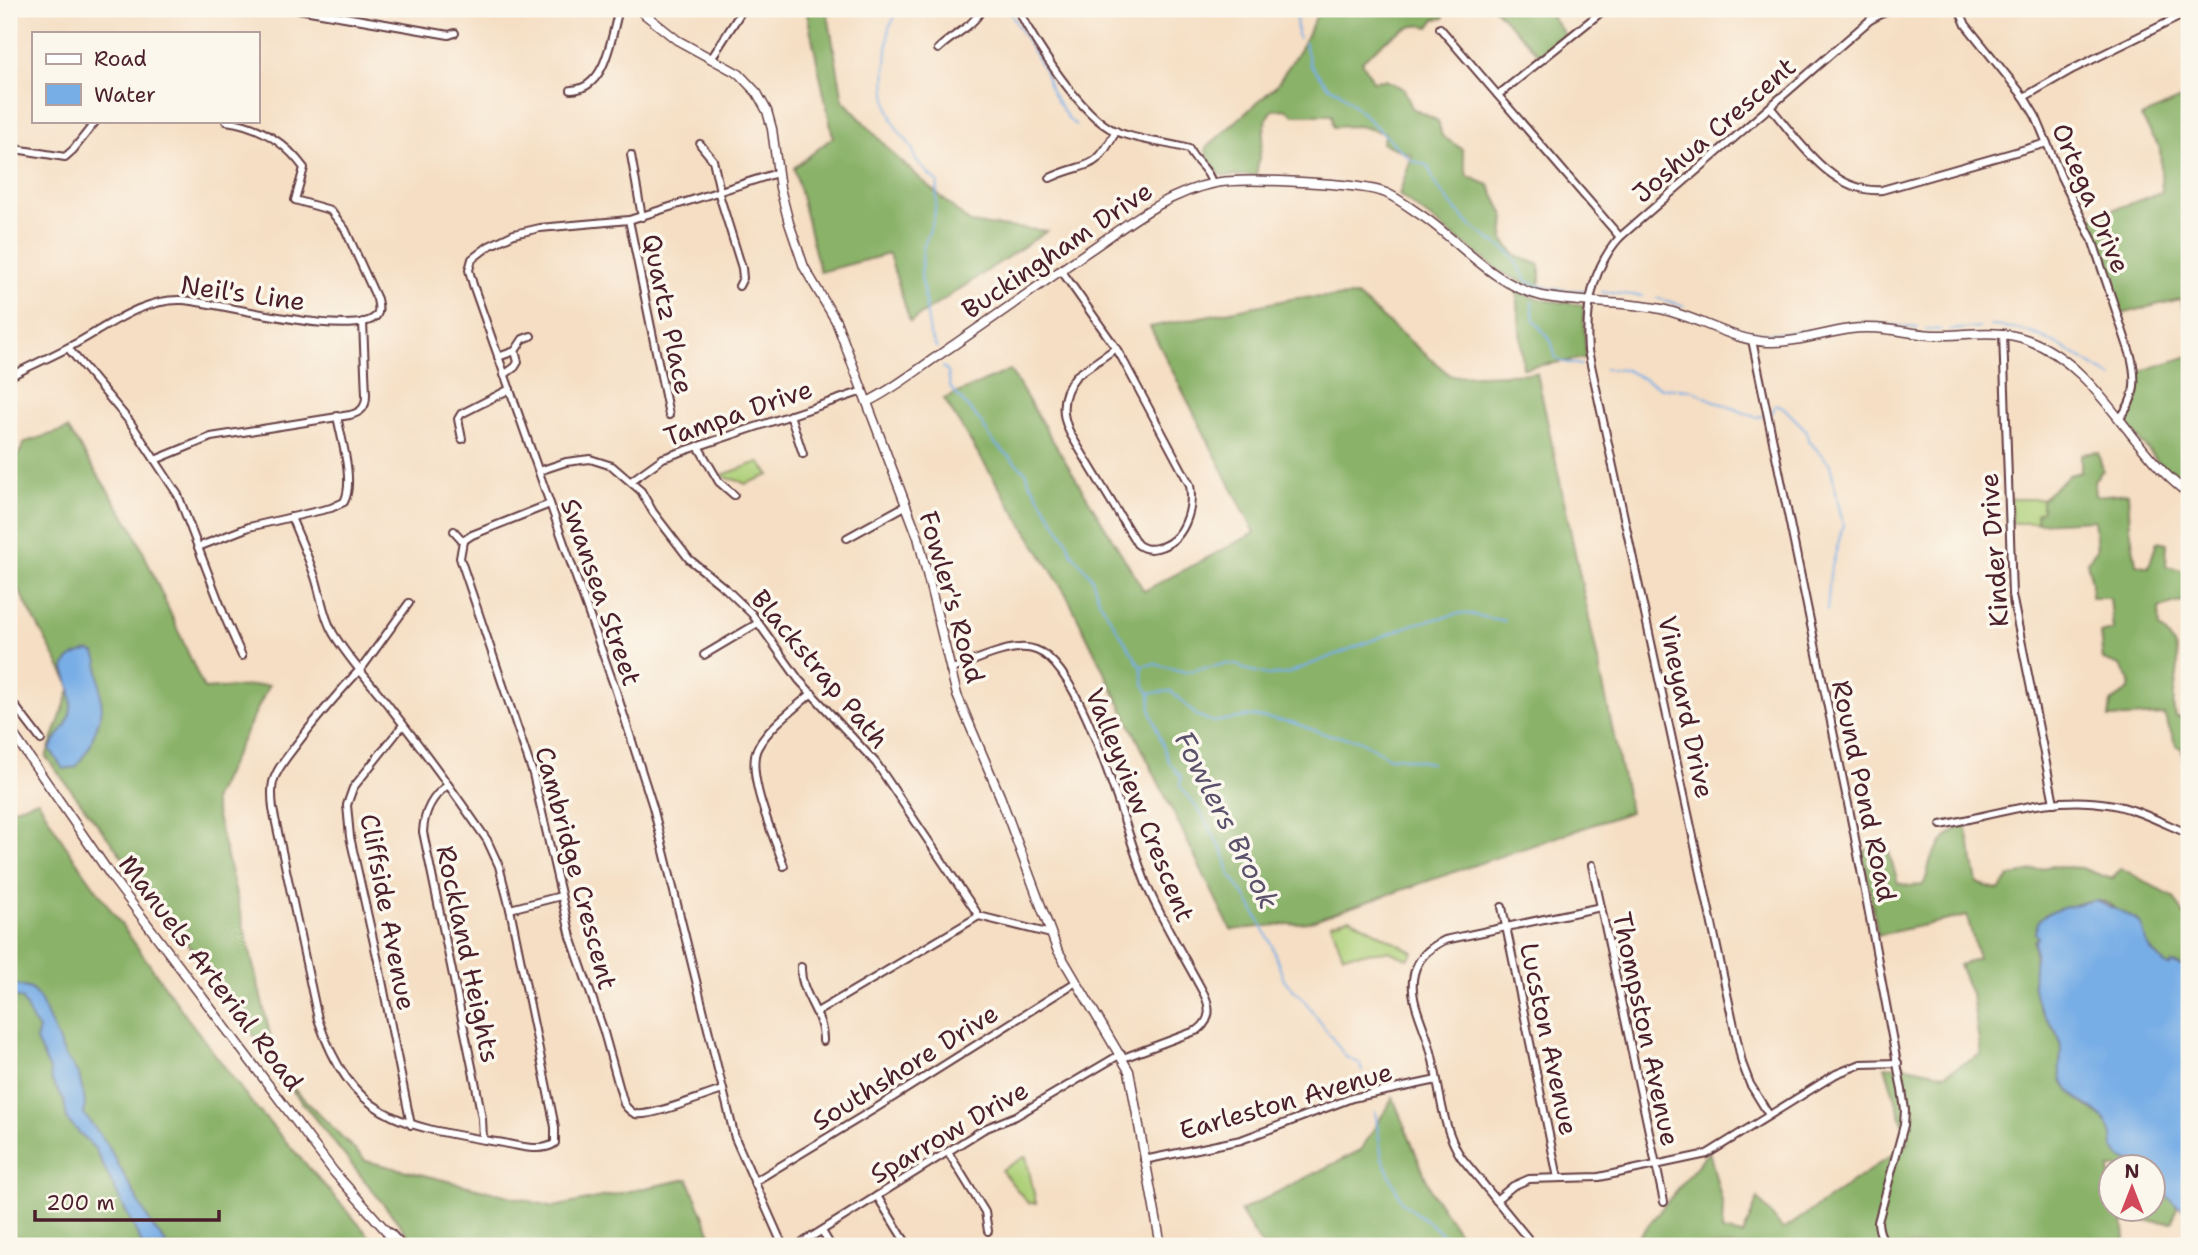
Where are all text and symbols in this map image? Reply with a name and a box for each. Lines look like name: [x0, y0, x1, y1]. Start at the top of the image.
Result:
legend: [32, 32, 259, 122]
text: Road: [94, 45, 147, 73]
street label: Joshua Crescent: [1625, 49, 1803, 210]
text: Water: [94, 81, 156, 109]
street label: Ortega Drive: [2044, 117, 2139, 278]
street label: Buckingham Drive: [955, 173, 1159, 326]
street label: Quartz Place: [634, 231, 703, 397]
street label: Neil's Line: [178, 266, 308, 319]
street label: Tampa Drive: [659, 371, 817, 454]
street label: Kinder Drive: [1971, 472, 2016, 628]
street label: Swansea Street: [553, 494, 650, 690]
street label: Fowler's Road: [911, 507, 994, 687]
street label: Blackstrap Path: [744, 582, 897, 756]
street label: Vineyard Drive: [1650, 612, 1723, 801]
street label: Round Pond Road: [1824, 677, 1905, 905]
street label: Valleyview Crescent: [1078, 683, 1203, 927]
water label: Fowlers Brook: [1166, 724, 1288, 916]
street label: Cambridge Crescent: [527, 743, 626, 993]
street label: Cliffside Avenue: [352, 810, 425, 1013]
street label: Rockland Heights: [428, 842, 509, 1066]
street label: Manuels Arterial Road: [111, 848, 312, 1098]
street label: Thompston Avenue: [1605, 909, 1688, 1149]
street label: Lucston Avenue: [1512, 939, 1587, 1138]
street label: Southshore Drive: [805, 995, 1005, 1138]
street label: Earleston Avenue: [1175, 1053, 1396, 1148]
street label: Sparrow Drive: [863, 1072, 1034, 1191]
north arrow: [2096, 1154, 2166, 1224]
text: N: [2124, 1159, 2140, 1184]
scale bar: [35, 1178, 219, 1222]
text: 200 m: [46, 1189, 115, 1217]

